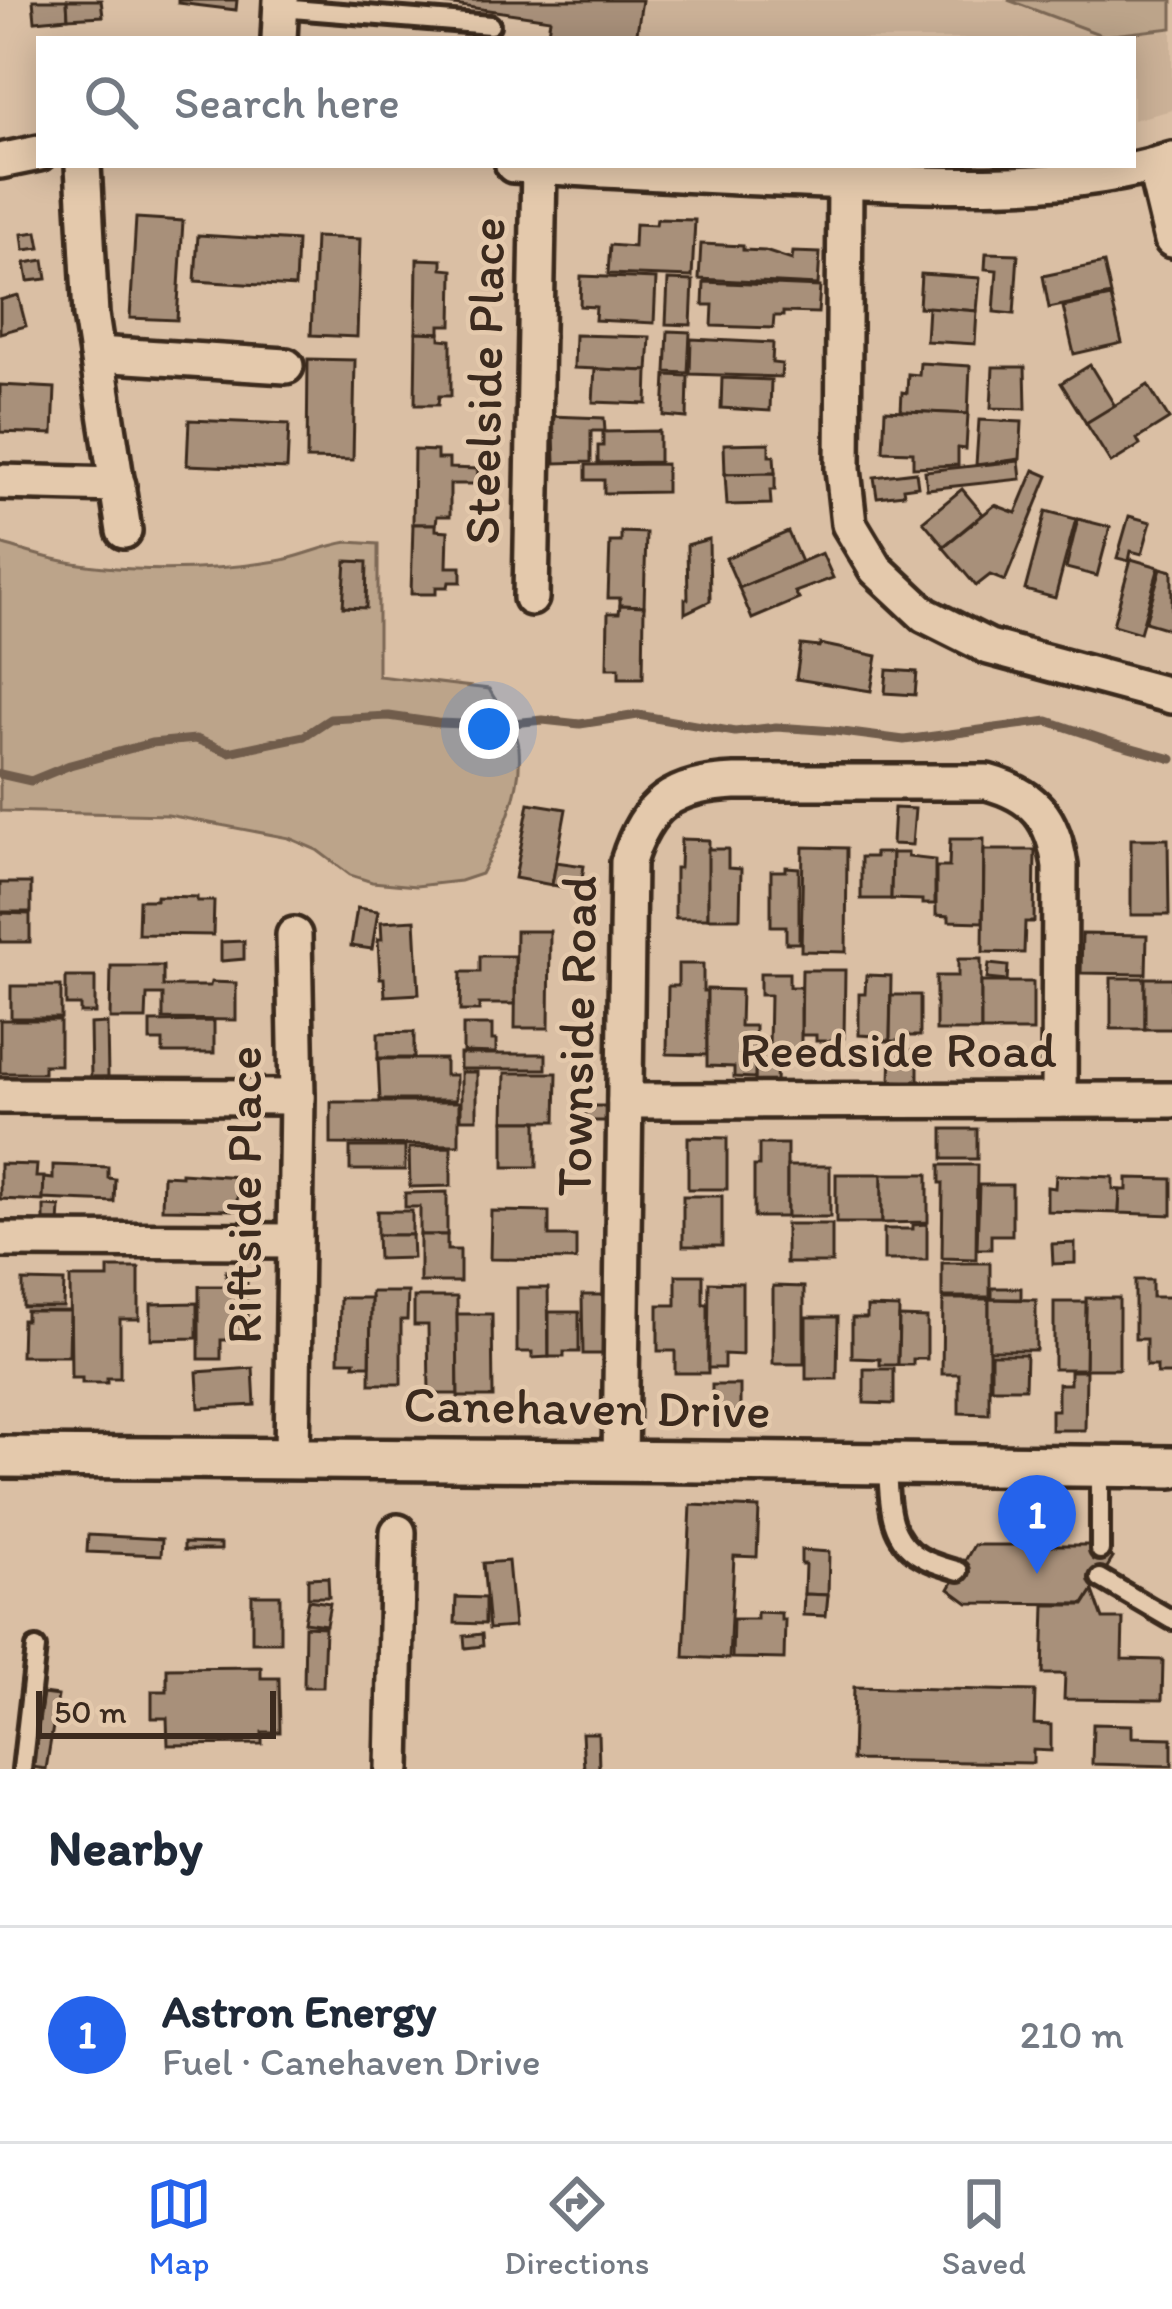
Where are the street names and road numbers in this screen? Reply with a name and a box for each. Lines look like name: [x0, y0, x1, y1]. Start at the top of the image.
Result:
street label: Steelside Place: [451, 217, 517, 545]
street label: Townside Road: [543, 875, 609, 1197]
street label: Reedside Road: [739, 1019, 1057, 1080]
street label: Riftside Place: [213, 1046, 274, 1344]
street label: Canehaven Drive: [403, 1373, 771, 1441]

